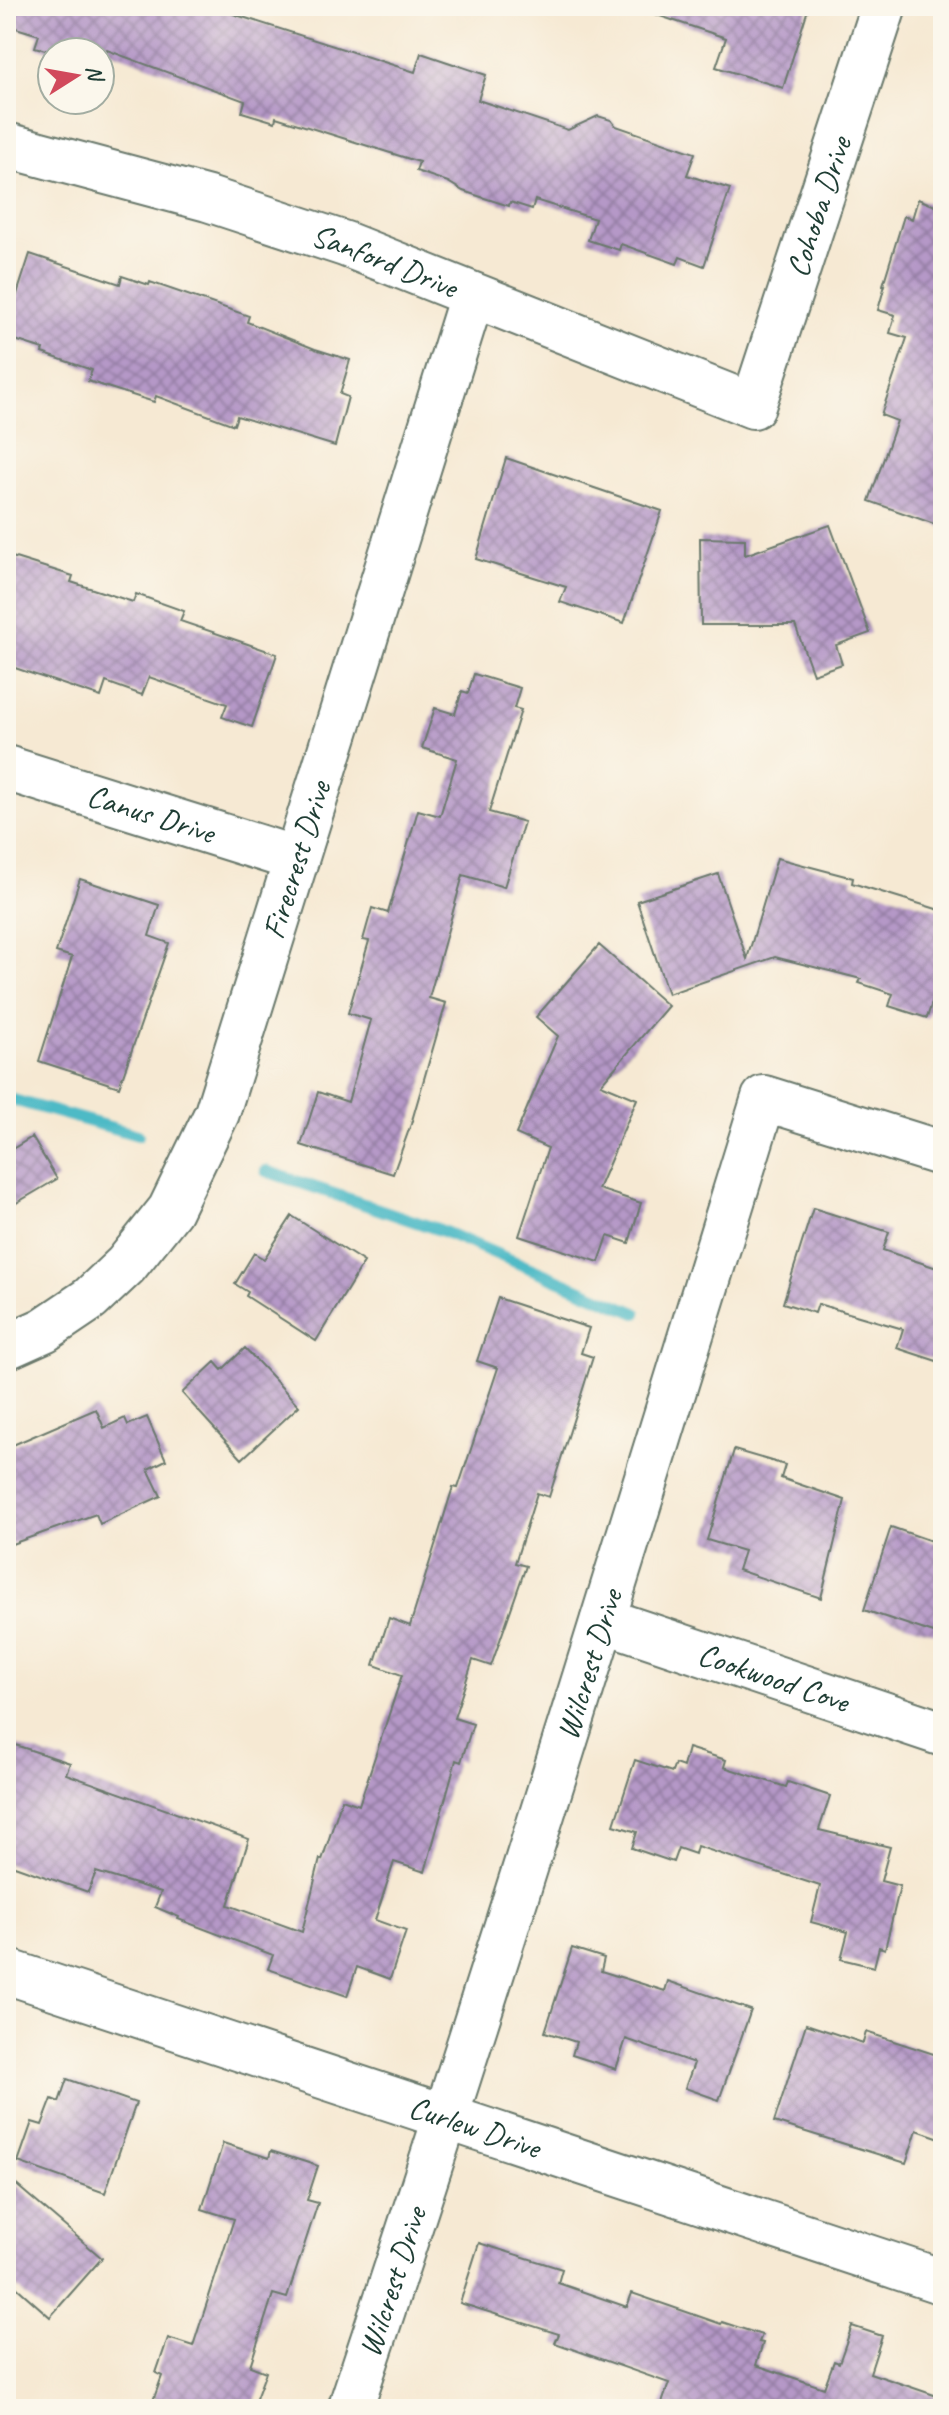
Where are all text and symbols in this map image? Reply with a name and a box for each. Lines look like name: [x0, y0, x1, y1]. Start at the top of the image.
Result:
north arrow: [36, 36, 116, 116]
text: N: [80, 63, 110, 85]
street label: Cohoba Drive: [777, 129, 862, 282]
street label: Sanford Drive: [306, 214, 466, 308]
street label: Firecrest Drive: [253, 774, 341, 944]
street label: Canus Drive: [82, 775, 222, 854]
street label: Wilcrest Drive: [547, 1582, 633, 1745]
street label: Cookwood Cove: [693, 1633, 857, 1723]
street label: Curlew Drive: [404, 2086, 548, 2169]
street label: Wilcrest Drive: [349, 2200, 437, 2362]

